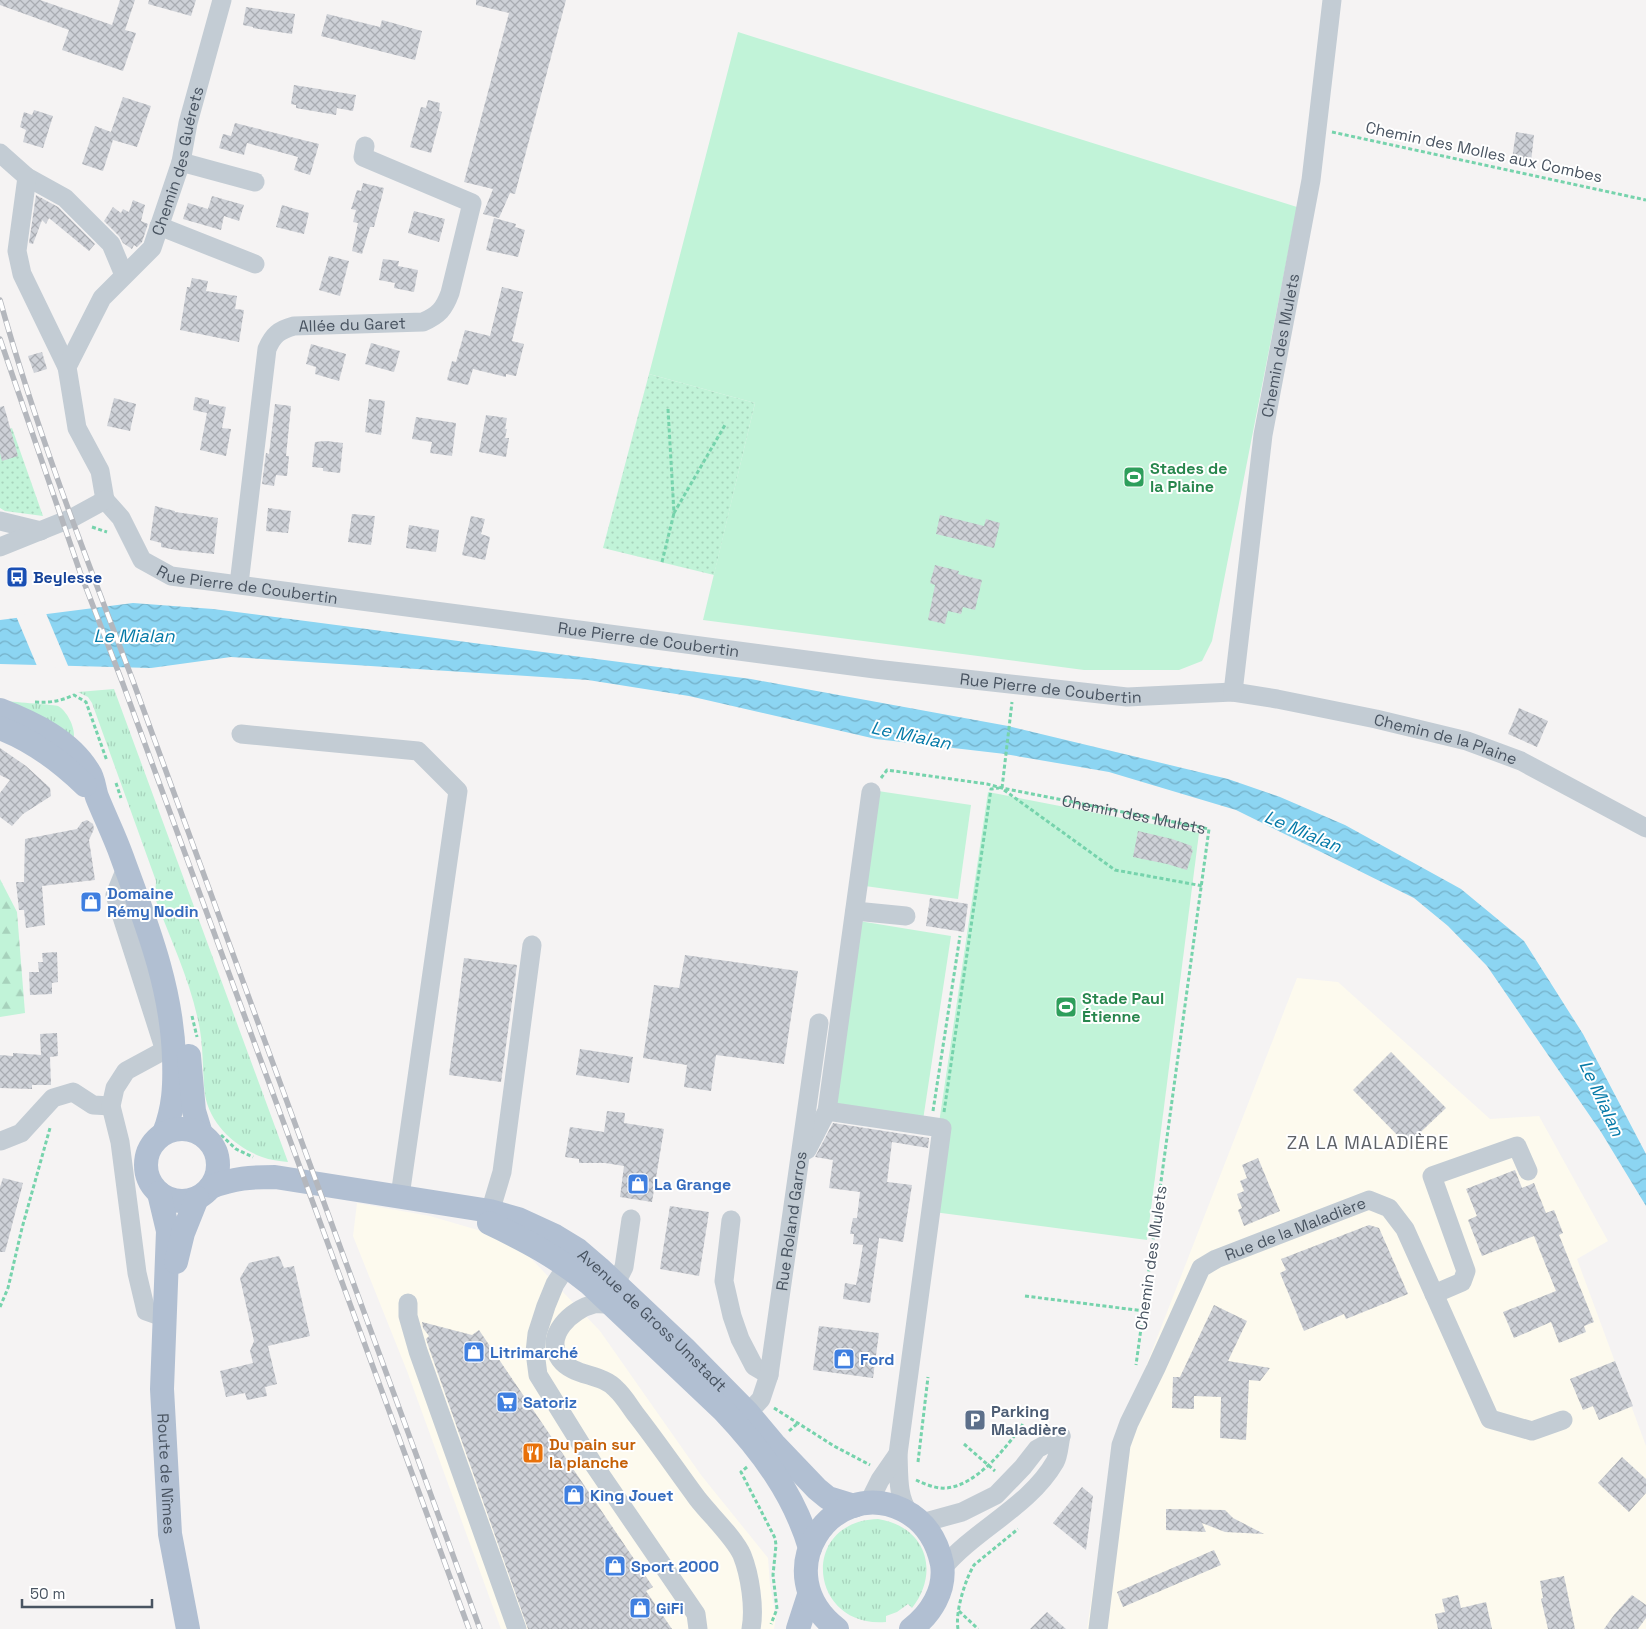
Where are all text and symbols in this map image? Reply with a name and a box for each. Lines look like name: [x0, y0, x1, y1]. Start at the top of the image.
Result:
street label: Chemin des Guérets: [146, 84, 208, 238]
street label: Chemin des Molles aux Combes: [1364, 117, 1604, 187]
street label: Chemin des Mulets: [1256, 272, 1304, 419]
street label: Allée du Garet: [298, 312, 406, 336]
place label: Stades de la Plaine: [1150, 458, 1227, 497]
sports icon: Stades de la Plaine: [1122, 465, 1146, 489]
street label: Rue Pierre de Coubertin: [153, 560, 339, 608]
bus stop icon: Beylesse: [5, 565, 29, 589]
place label: Beylesse: [33, 567, 102, 588]
street label: Rue Pierre de Coubertin: [557, 617, 741, 661]
water label: Le Mialan: [93, 624, 176, 647]
street label: Rue Pierre de Coubertin: [959, 668, 1142, 708]
street label: Chemin de la Plaine: [1372, 708, 1520, 769]
water label: Le Mialan: [869, 715, 954, 755]
street label: Chemin des Mulets: [1060, 790, 1208, 839]
water label: Le Mialan: [1261, 805, 1346, 858]
place label: Domaine Rémy Nodin: [107, 883, 199, 922]
shop icon: Domaine Rémy Nodin: [79, 890, 103, 914]
place label: Stade Paul Étienne: [1082, 988, 1164, 1027]
sports icon: Stade Paul Étienne: [1054, 995, 1078, 1019]
water label: Le Mialan: [1574, 1056, 1630, 1141]
district label: ZA LA MALADIÈRE: [1287, 1131, 1449, 1154]
street label: Rue Roland Garros: [771, 1150, 811, 1292]
shop icon: La Grange: [626, 1172, 650, 1196]
place label: La Grange: [654, 1174, 731, 1195]
street label: Chemin des Mulets: [1130, 1184, 1172, 1332]
street label: Rue de la Maladière: [1221, 1192, 1369, 1265]
street label: Avenue de Gross Umstadt: [574, 1244, 732, 1396]
shop icon: Litrimarché: [462, 1340, 486, 1364]
place label: Litrimarché: [490, 1342, 578, 1363]
shop icon: Ford: [832, 1347, 856, 1371]
place label: Ford: [860, 1349, 895, 1370]
supermarket icon: Satoriz: [495, 1390, 519, 1414]
place label: Satoriz: [523, 1392, 577, 1413]
place label: Parking Maladière: [991, 1401, 1067, 1440]
parking icon: Parking Maladière: [963, 1408, 987, 1432]
street label: Route de Nîmes: [153, 1413, 180, 1535]
place label: Du pain sur la planche: [549, 1434, 636, 1473]
restaurant icon: Du pain sur la planche: [521, 1441, 545, 1465]
shop icon: King Jouet: [562, 1483, 586, 1507]
place label: King Jouet: [590, 1485, 673, 1506]
shop icon: Sport 2000: [603, 1554, 627, 1578]
place label: Sport 2000: [631, 1556, 719, 1577]
scale bar: [22, 1576, 152, 1608]
text: 50 m: [30, 1584, 65, 1603]
shop icon: GiFi: [628, 1596, 652, 1620]
place label: GiFi: [656, 1598, 684, 1619]

